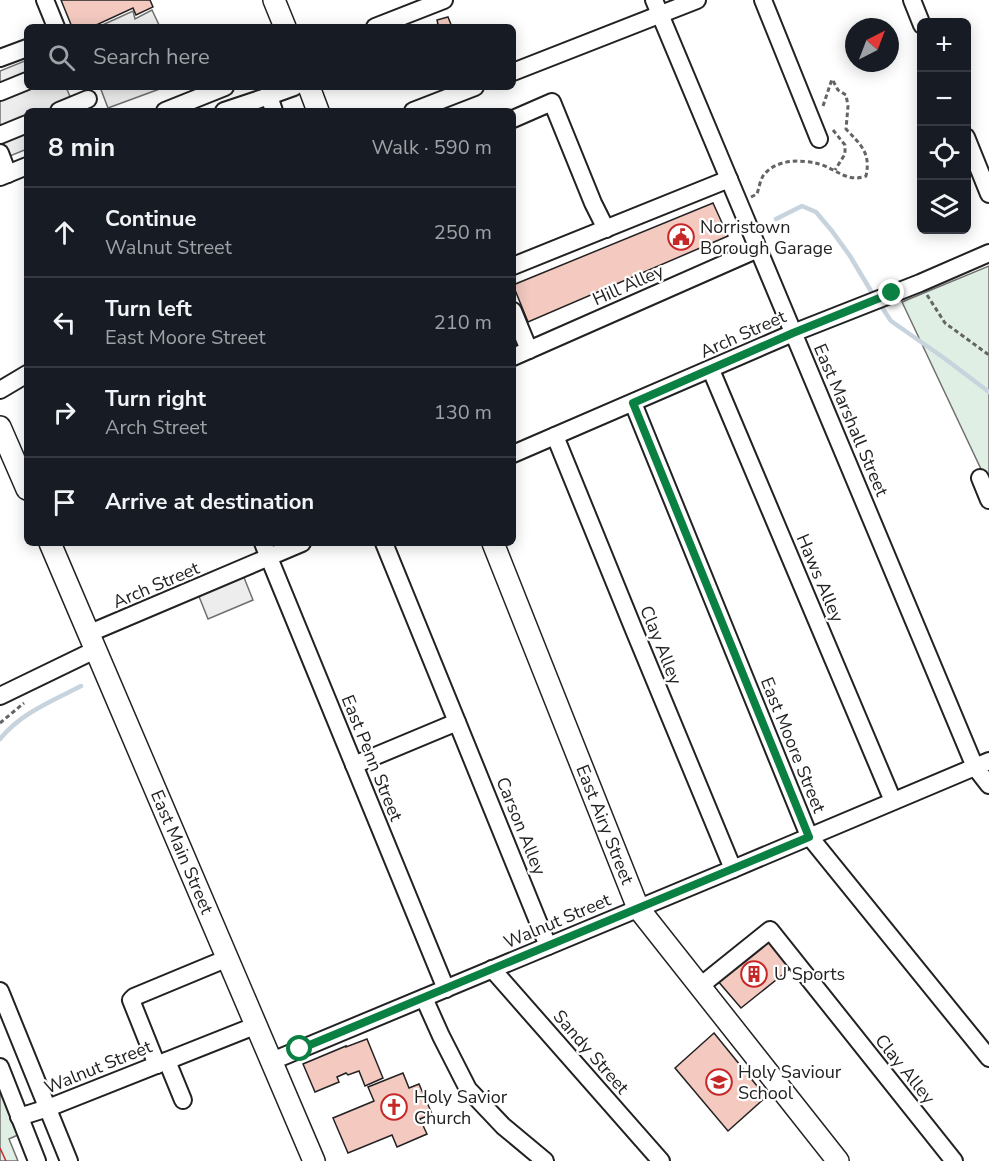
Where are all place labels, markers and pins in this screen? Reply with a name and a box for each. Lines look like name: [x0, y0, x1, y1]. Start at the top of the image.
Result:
place label: Norristown Borough Garage: [700, 215, 833, 260]
public building icon: Norristown Borough Garage: [666, 222, 696, 252]
building icon: U Sports: [739, 959, 769, 989]
place label: U Sports: [774, 962, 845, 986]
place label: Holy Saviour School: [738, 1060, 842, 1105]
school or university icon: Holy Saviour School: [704, 1067, 734, 1097]
place label: Holy Savior Church: [414, 1085, 508, 1130]
church icon: Holy Savior Church: [379, 1092, 409, 1122]

